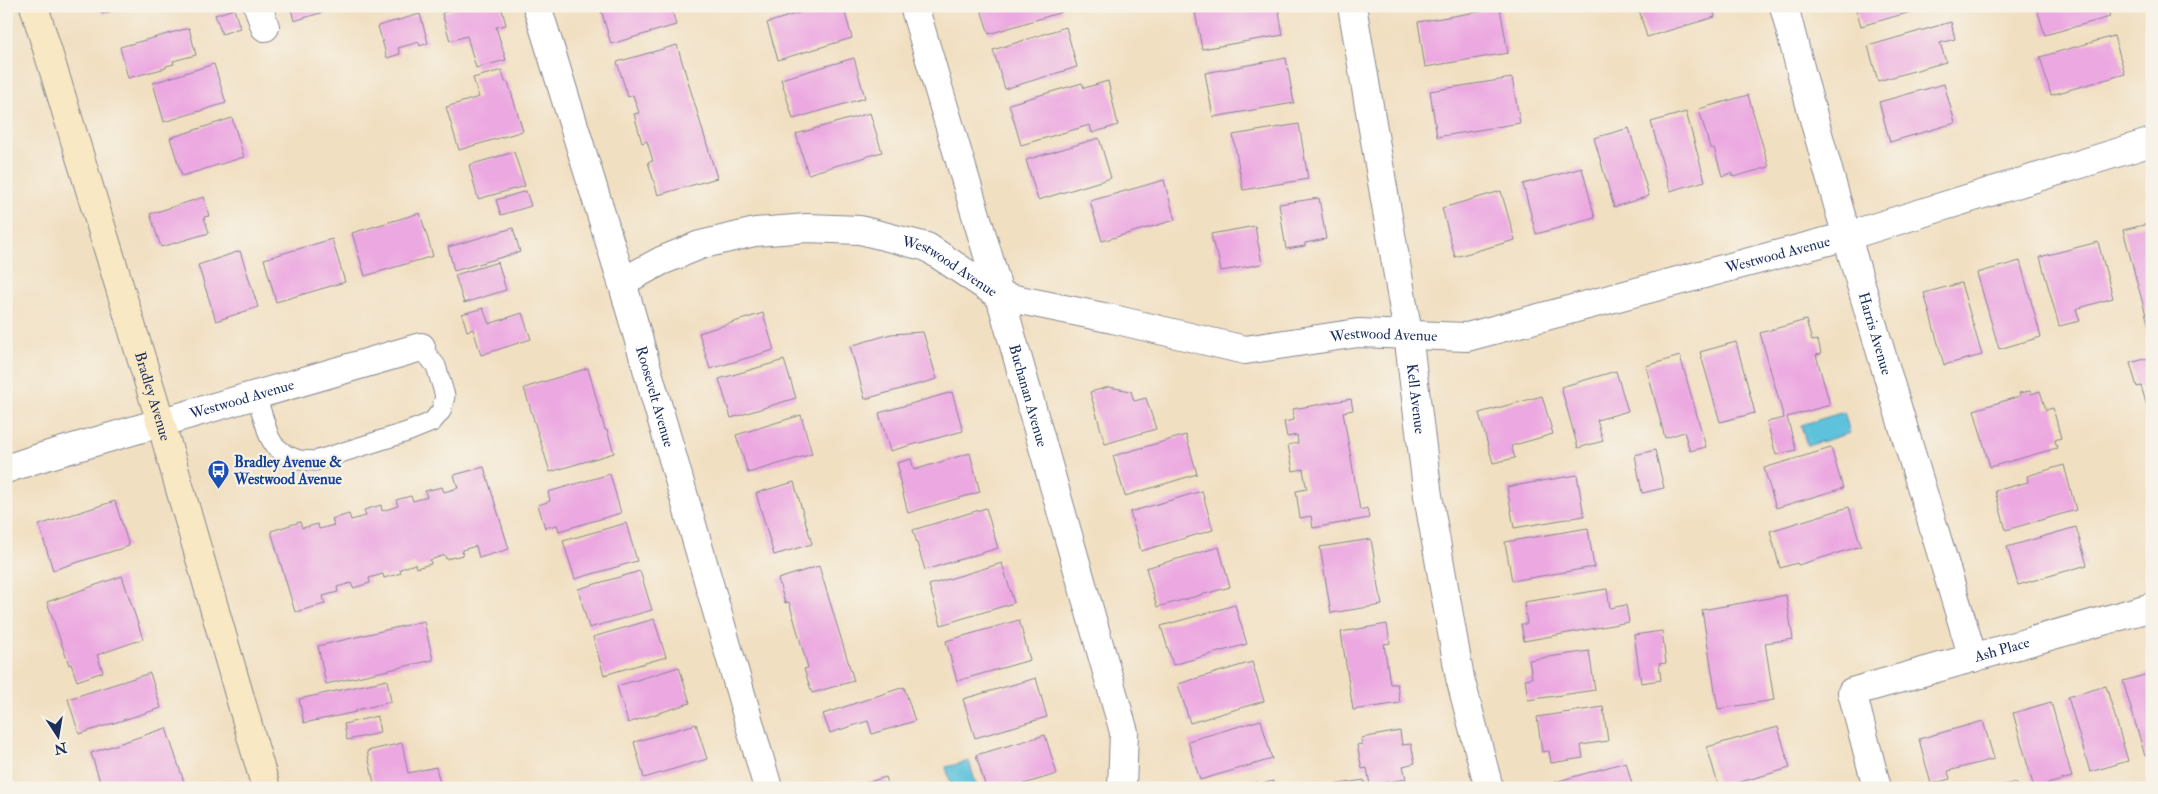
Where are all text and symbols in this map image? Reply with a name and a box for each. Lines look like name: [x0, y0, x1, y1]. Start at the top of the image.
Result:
street label: Westwood Avenue: [899, 232, 1001, 301]
street label: Westwood Avenue: [1722, 232, 1832, 278]
street label: Harris Avenue: [1854, 290, 1896, 377]
street label: Westwood Avenue: [1328, 324, 1438, 347]
street label: Buchanan Avenue: [1004, 342, 1051, 449]
street label: Roosevelt Avenue: [631, 344, 678, 449]
street label: Bradley Avenue: [130, 350, 175, 443]
street label: Kell Avenue: [1402, 362, 1429, 435]
street label: Westwood Avenue: [187, 375, 296, 424]
place label: Bradley Avenue & Westwood Avenue: [233, 453, 342, 489]
bus stop icon: Bradley Avenue & Westwood Avenue: [206, 459, 230, 490]
street label: Ash Place: [1971, 633, 2032, 667]
north arrow: [32, 712, 82, 762]
text: N: [52, 738, 69, 758]

